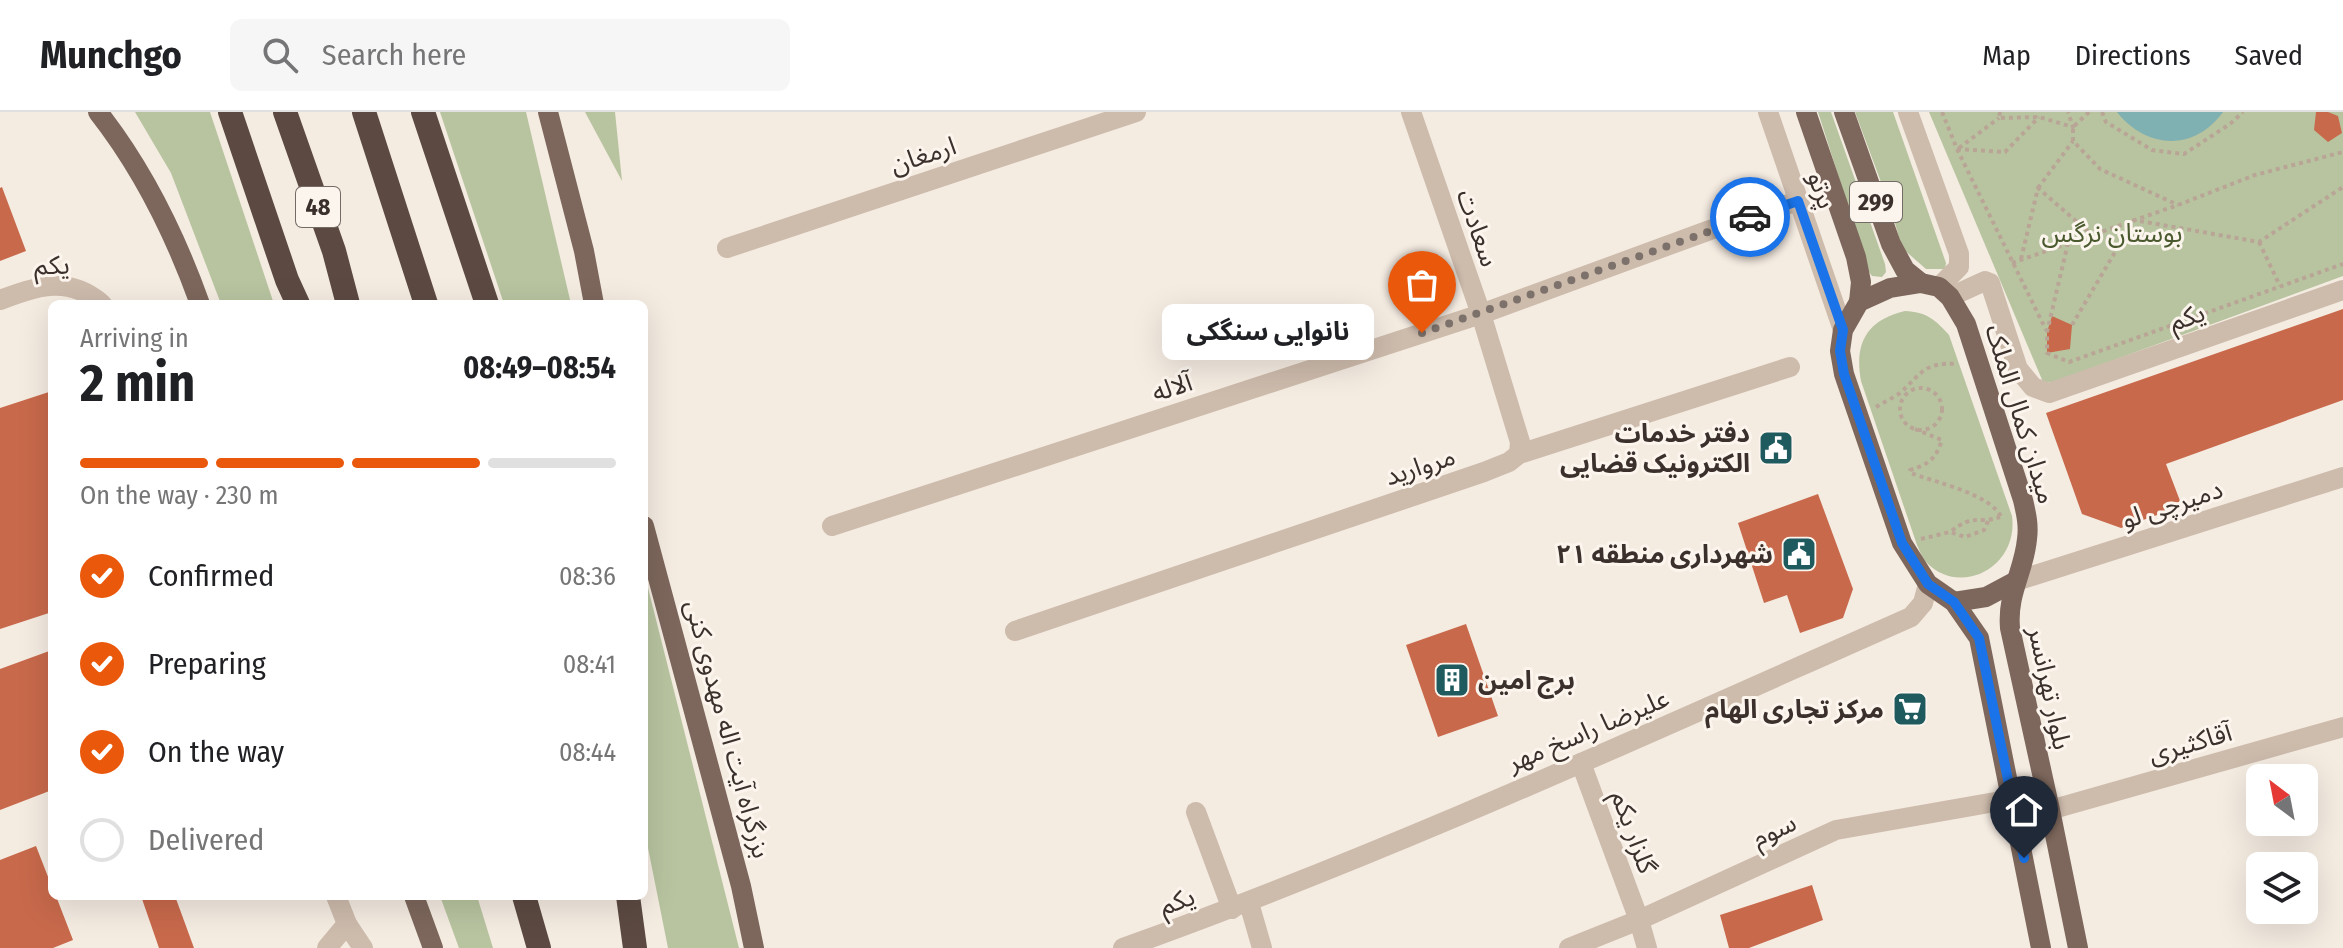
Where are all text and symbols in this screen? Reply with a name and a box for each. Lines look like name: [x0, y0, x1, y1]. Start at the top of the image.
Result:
search box: [230, 19, 790, 91]
text: Munchgo: [40, 32, 182, 78]
icon: search: [258, 33, 302, 77]
text: Search here: [322, 37, 466, 73]
text: Map: [1982, 39, 2031, 72]
text: Directions: [2075, 39, 2191, 72]
text: Saved: [2235, 39, 2303, 72]
street label: ارمغان: [886, 130, 960, 181]
street label: پرتو: [1800, 167, 1842, 213]
courier: [1710, 177, 1790, 257]
road number: 299: [1850, 182, 1902, 222]
street label: سعادت: [1450, 185, 1505, 271]
road number: 48: [296, 187, 340, 227]
icon: car: [1728, 195, 1772, 239]
park label: بوستان نرگس: [2042, 218, 2182, 249]
street label: یکم: [34, 250, 70, 285]
pin: [1388, 251, 1456, 333]
icon: bag: [1400, 263, 1444, 307]
street label: یکم: [2165, 297, 2210, 342]
callout: نانوایی سنگکی: [1162, 305, 1374, 361]
text: نانوایی سنگکی: [1187, 316, 1349, 347]
street label: میدان کمال الملک: [1979, 321, 2063, 508]
text: Arriving in: [80, 323, 189, 354]
text: 08:49–08:54: [463, 350, 616, 386]
text: 2 min: [80, 352, 195, 415]
street label: آلاله: [1148, 366, 1198, 408]
place label: دفتر خدمات الکترونیک قضایی: [1560, 418, 1750, 479]
public building icon: دفتر خدمات الکترونیک قضایی: [1757, 429, 1795, 467]
street label: مروارید: [1381, 441, 1459, 492]
street label: دمیرچی لو: [2118, 474, 2227, 536]
text: On the way · 230 m: [80, 480, 278, 511]
public building icon: شهرداری منطقه ۲۱: [1780, 535, 1818, 573]
place label: شهرداری منطقه ۲۱: [1556, 539, 1773, 570]
icon: check: [80, 554, 124, 598]
text: Confirmed: [148, 558, 274, 594]
text: 08:36: [559, 561, 616, 592]
street label: بزرگراه آیت اله مهدوی کنی: [678, 597, 777, 862]
street label: بلوار تهرانسر: [2021, 623, 2078, 753]
icon: check: [80, 642, 124, 686]
text: Preparing: [148, 646, 266, 682]
text: 08:41: [563, 649, 616, 680]
building icon: برج امین: [1433, 661, 1471, 699]
place label: برج امین: [1478, 665, 1575, 699]
street label: علیرضا راسخ مهر: [1502, 682, 1675, 783]
supermarket icon: مرکز تجاری الهام: [1891, 690, 1929, 728]
place label: مرکز تجاری الهام: [1705, 694, 1884, 729]
street label: آقاکثیری: [2145, 716, 2237, 770]
icon: check: [80, 730, 124, 774]
text: On the way: [148, 734, 284, 770]
text: 08:44: [559, 737, 616, 768]
north arrow: [2246, 764, 2318, 836]
map controls: [2246, 764, 2318, 924]
pin: [1990, 776, 2058, 858]
street label: گلزار یکم: [1601, 787, 1663, 879]
icon: home: [2002, 788, 2046, 832]
street label: سوم: [1747, 807, 1803, 858]
text: Delivered: [148, 822, 264, 858]
button: layers: [2246, 852, 2318, 924]
street label: یکم: [1155, 881, 1201, 926]

